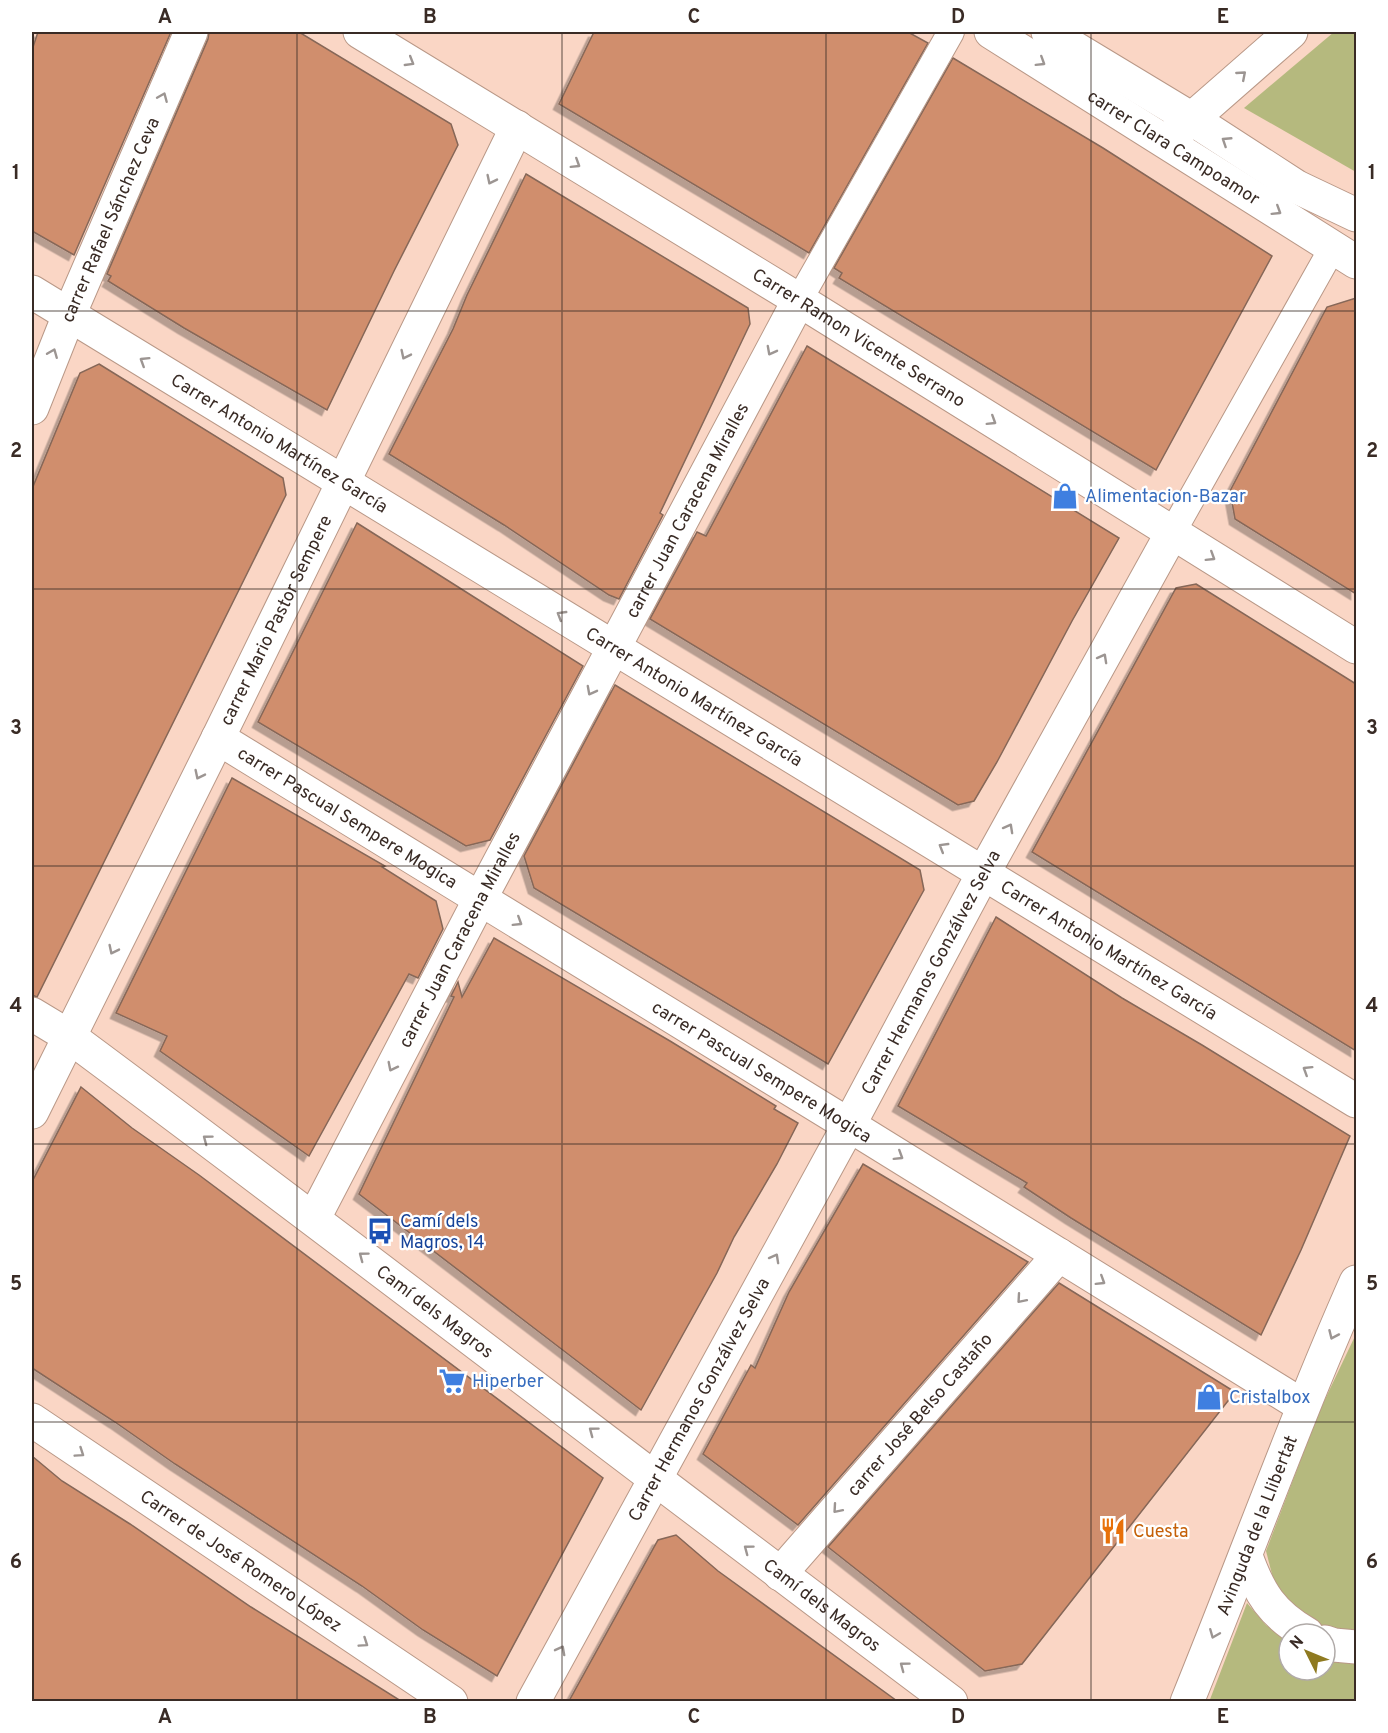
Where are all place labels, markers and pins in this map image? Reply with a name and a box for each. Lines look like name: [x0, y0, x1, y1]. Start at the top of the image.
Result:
shop icon: Alimentacion-Bazar: [1050, 481, 1080, 511]
place label: Alimentacion-Bazar: [1085, 486, 1246, 509]
place label: Camí dels Magros, 14: [400, 1211, 485, 1255]
bus stop icon: Camí dels Magros, 14: [365, 1216, 395, 1246]
supermarket icon: Hiperber: [437, 1366, 467, 1396]
place label: Hiperber: [472, 1371, 544, 1394]
shop icon: Cristalbox: [1194, 1382, 1224, 1412]
place label: Cristalbox: [1229, 1387, 1311, 1410]
restaurant icon: Cuesta: [1098, 1516, 1128, 1546]
place label: Cuesta: [1133, 1521, 1189, 1544]

